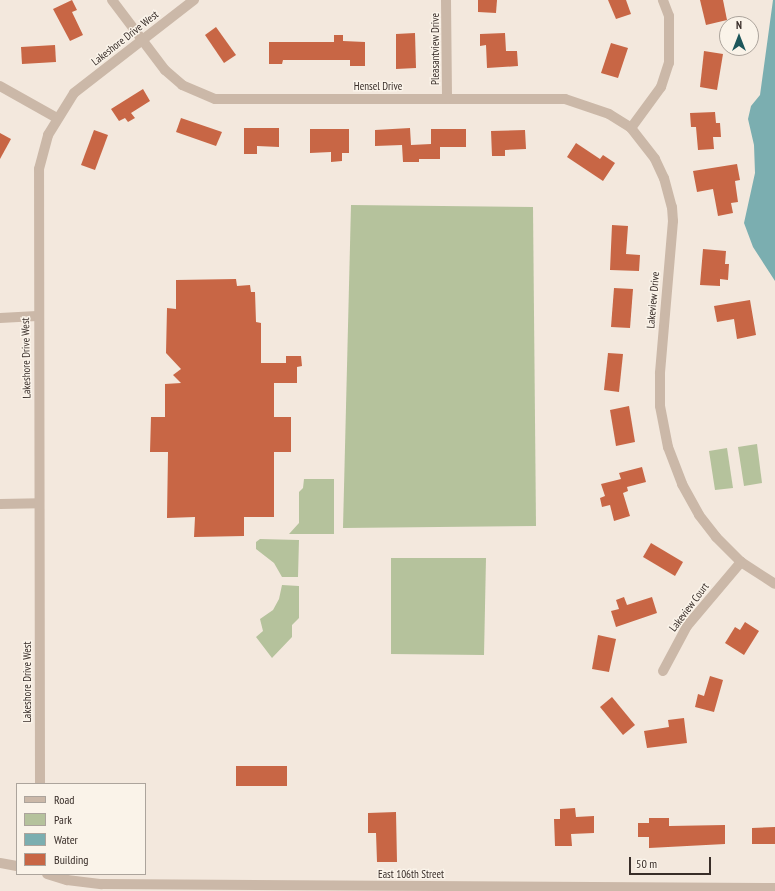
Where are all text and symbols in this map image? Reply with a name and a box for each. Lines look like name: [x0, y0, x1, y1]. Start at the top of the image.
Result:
street label: Lakeshore Drive West: [89, 8, 161, 68]
street label: Pleasantview Drive: [428, 13, 442, 85]
north arrow: [719, 16, 759, 56]
text: N: [736, 18, 742, 32]
street label: Hensel Drive: [354, 79, 402, 93]
street label: Lakeview Drive: [644, 271, 662, 329]
street label: Lakeshore Drive West: [19, 317, 33, 399]
street label: Lakeview Court: [666, 580, 712, 634]
street label: Lakeshore Drive West: [20, 641, 34, 723]
legend: [16, 783, 146, 875]
text: Road: [54, 792, 74, 807]
text: Park: [54, 812, 72, 827]
text: Water: [54, 832, 78, 847]
scale bar: [631, 849, 713, 875]
text: Building: [54, 852, 89, 867]
text: 50 m: [636, 856, 657, 871]
street label: East 106th Street: [378, 867, 444, 881]

